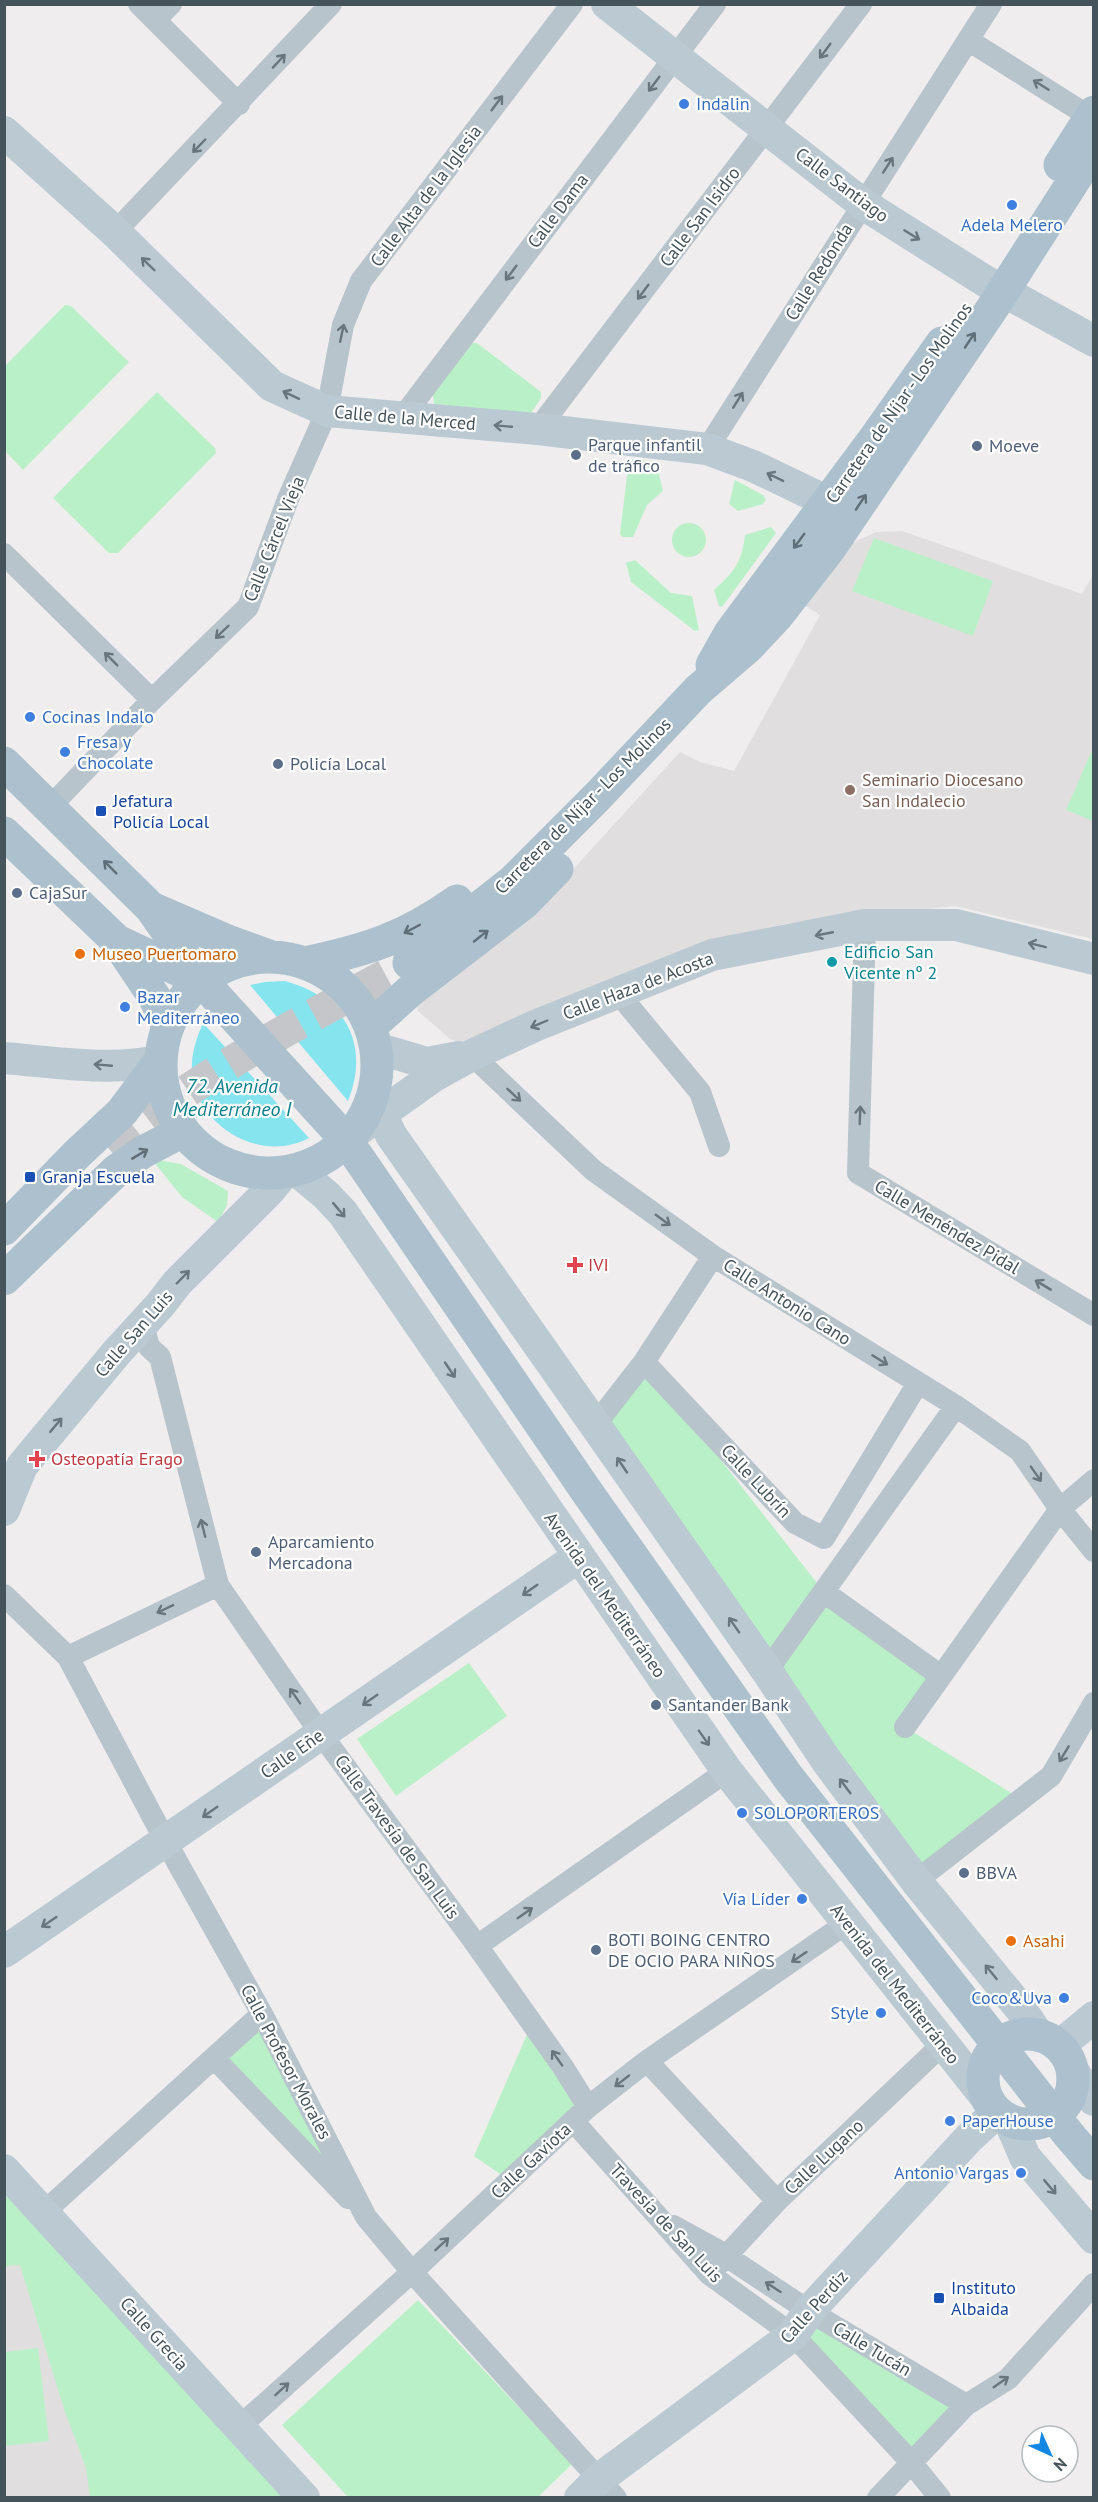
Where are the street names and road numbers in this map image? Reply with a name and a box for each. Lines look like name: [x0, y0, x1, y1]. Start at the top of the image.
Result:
street label: Calle Alta de la Iglesia: [365, 120, 486, 271]
street label: Calle Santiago: [791, 142, 893, 227]
street label: Calle San Isidro: [654, 162, 745, 271]
street label: Calle Dama: [522, 169, 593, 253]
street label: Calle Redonda: [780, 219, 858, 325]
street label: Carretera de Níjar - Los Molinos: [820, 298, 977, 508]
street label: Calle de la Merced: [333, 400, 477, 435]
street label: Calle Cárcel Vieja: [238, 473, 309, 605]
street label: Carretera de Níjar - Los Molinos: [490, 713, 676, 899]
street label: Calle Haza de Acosta: [559, 946, 716, 1025]
street label: Calle Menéndez Pidal: [870, 1174, 1025, 1279]
street label: Calle Antonio Cano: [719, 1253, 855, 1350]
street label: Calle San Luis: [90, 1286, 178, 1382]
street label: Calle Lubrín: [716, 1439, 796, 1522]
street label: Avenida del Mediterráneo: [539, 1507, 671, 1682]
street label: Calle Eñe: [256, 1724, 328, 1784]
street label: Calle Travesía de San Luis: [330, 1750, 465, 1923]
street label: Avenida del Mediterráneo: [826, 1899, 965, 2068]
street label: Calle Profesor Morales: [236, 1980, 337, 2143]
street label: Calle Lugano: [779, 2114, 868, 2199]
street label: Calle Gaviota: [486, 2118, 576, 2204]
street label: Travesía de San Luis: [605, 2158, 728, 2287]
street label: Calle Perdiz: [775, 2265, 852, 2348]
street label: Calle Grecia: [115, 2292, 193, 2375]
street label: Calle Tucán: [829, 2316, 916, 2381]

